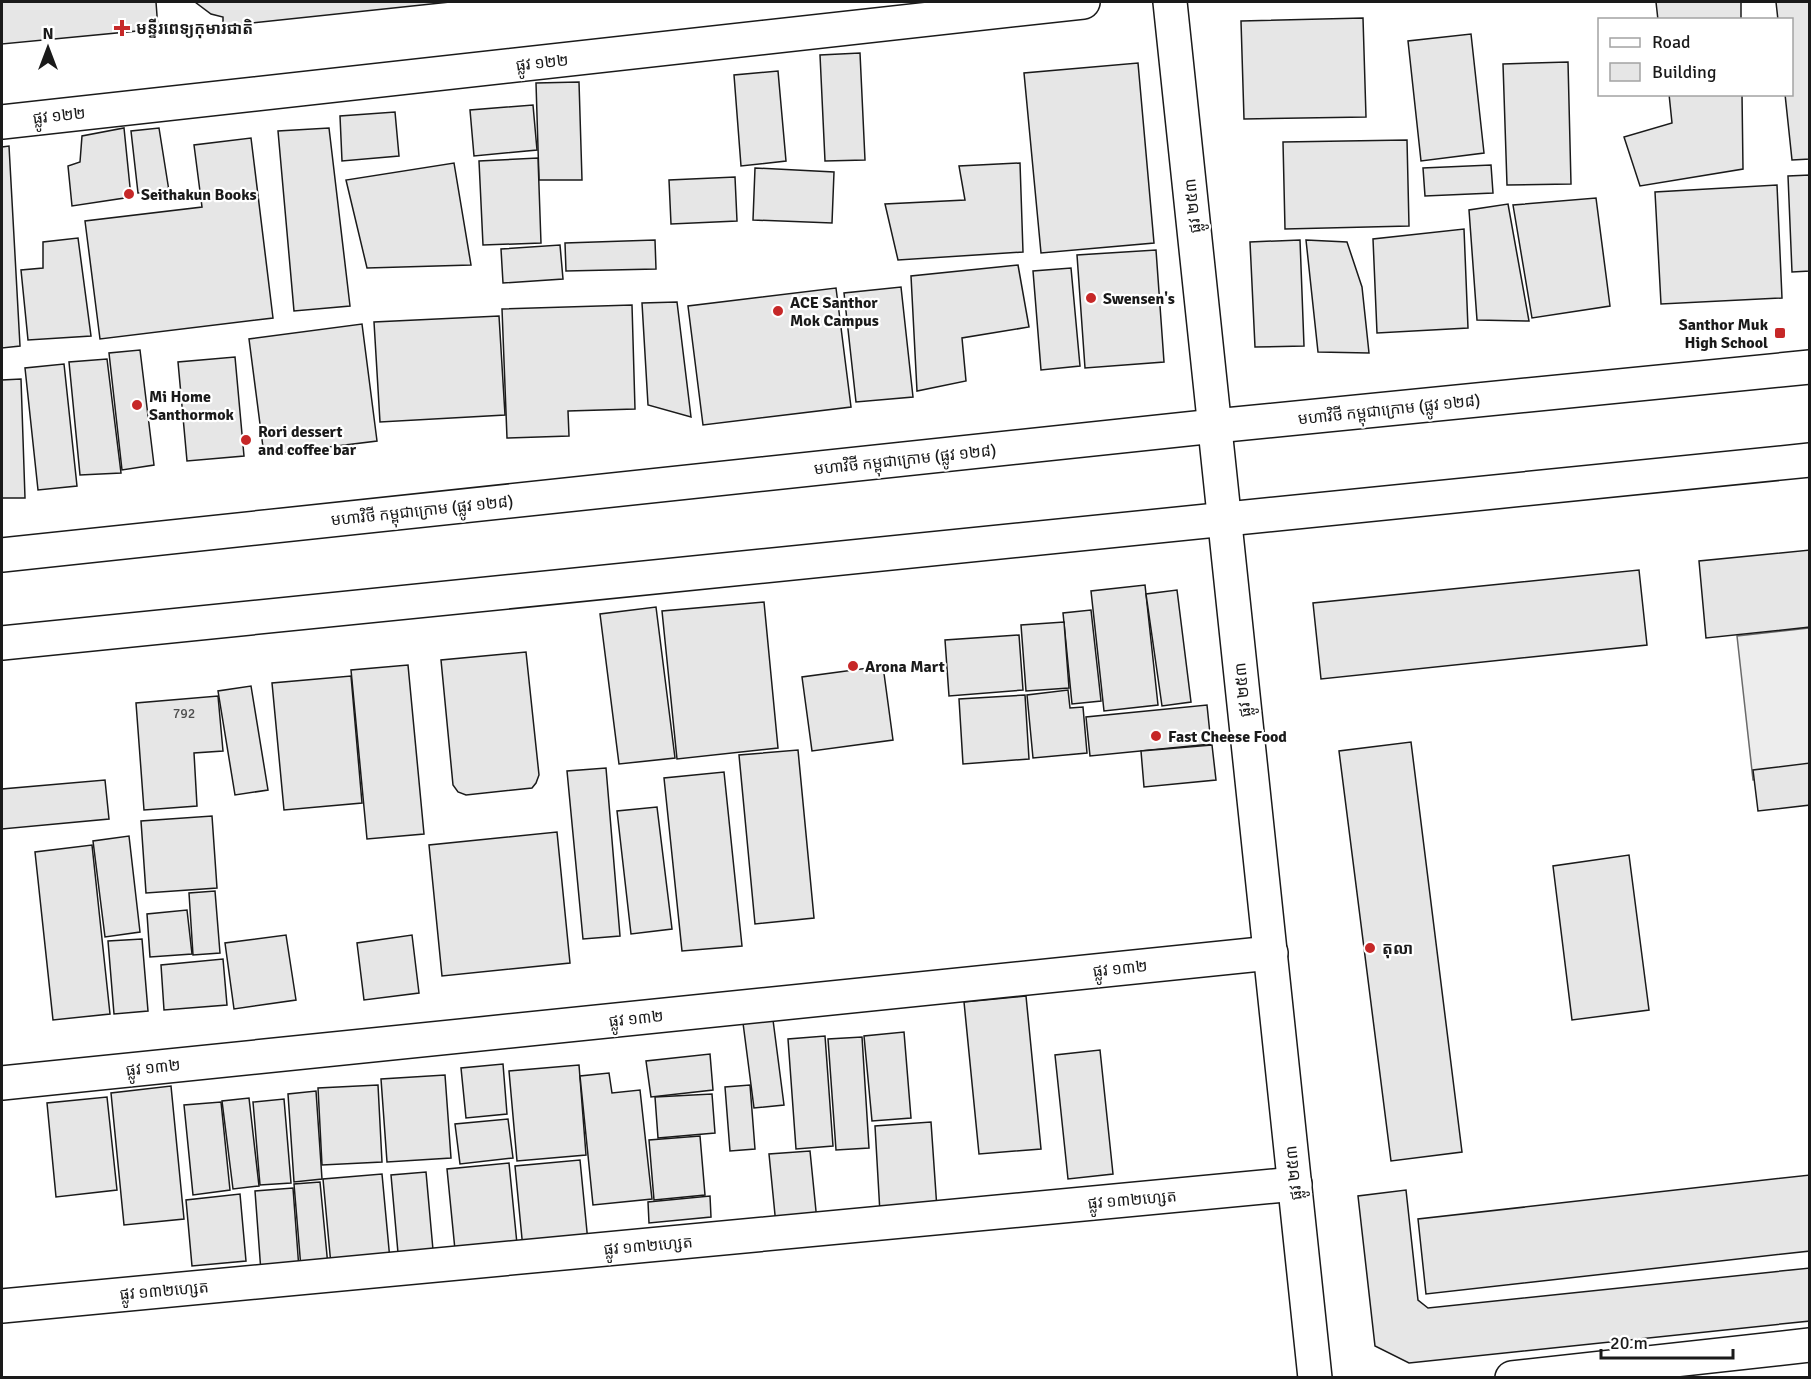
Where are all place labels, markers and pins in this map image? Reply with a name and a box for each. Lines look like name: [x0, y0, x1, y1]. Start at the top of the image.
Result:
place label: មន្ទីរពេទ្យកុមារជាតិ: [136, 18, 253, 39]
marker: មន្ទីរពេទ្យកុមារជាតិ: [113, 19, 131, 37]
place label: Seithakun Books: [141, 185, 257, 205]
marker: Seithakun Books: [122, 187, 136, 201]
place label: Swensen's: [1103, 289, 1175, 309]
marker: Swensen's: [1084, 291, 1098, 305]
place label: ACE Santhor Mok Campus: [790, 293, 879, 331]
marker: ACE Santhor Mok Campus: [771, 304, 785, 318]
place label: Santhor Muk High School: [1679, 315, 1769, 353]
marker: Santhor Muk High School: [1773, 326, 1787, 340]
place label: Mi Home Santhormok: [149, 387, 235, 425]
marker: Mi Home Santhormok: [130, 398, 144, 412]
place label: Rori dessert and coffee bar: [258, 422, 357, 460]
marker: Rori dessert and coffee bar: [239, 433, 253, 447]
place label: Arona Mart: [865, 657, 945, 677]
marker: Arona Mart: [846, 659, 860, 673]
place label: Fast Cheese Food: [1168, 727, 1287, 747]
marker: Fast Cheese Food: [1149, 729, 1163, 743]
place label: តុលា: [1382, 939, 1413, 959]
marker: តុលា: [1363, 941, 1377, 955]

